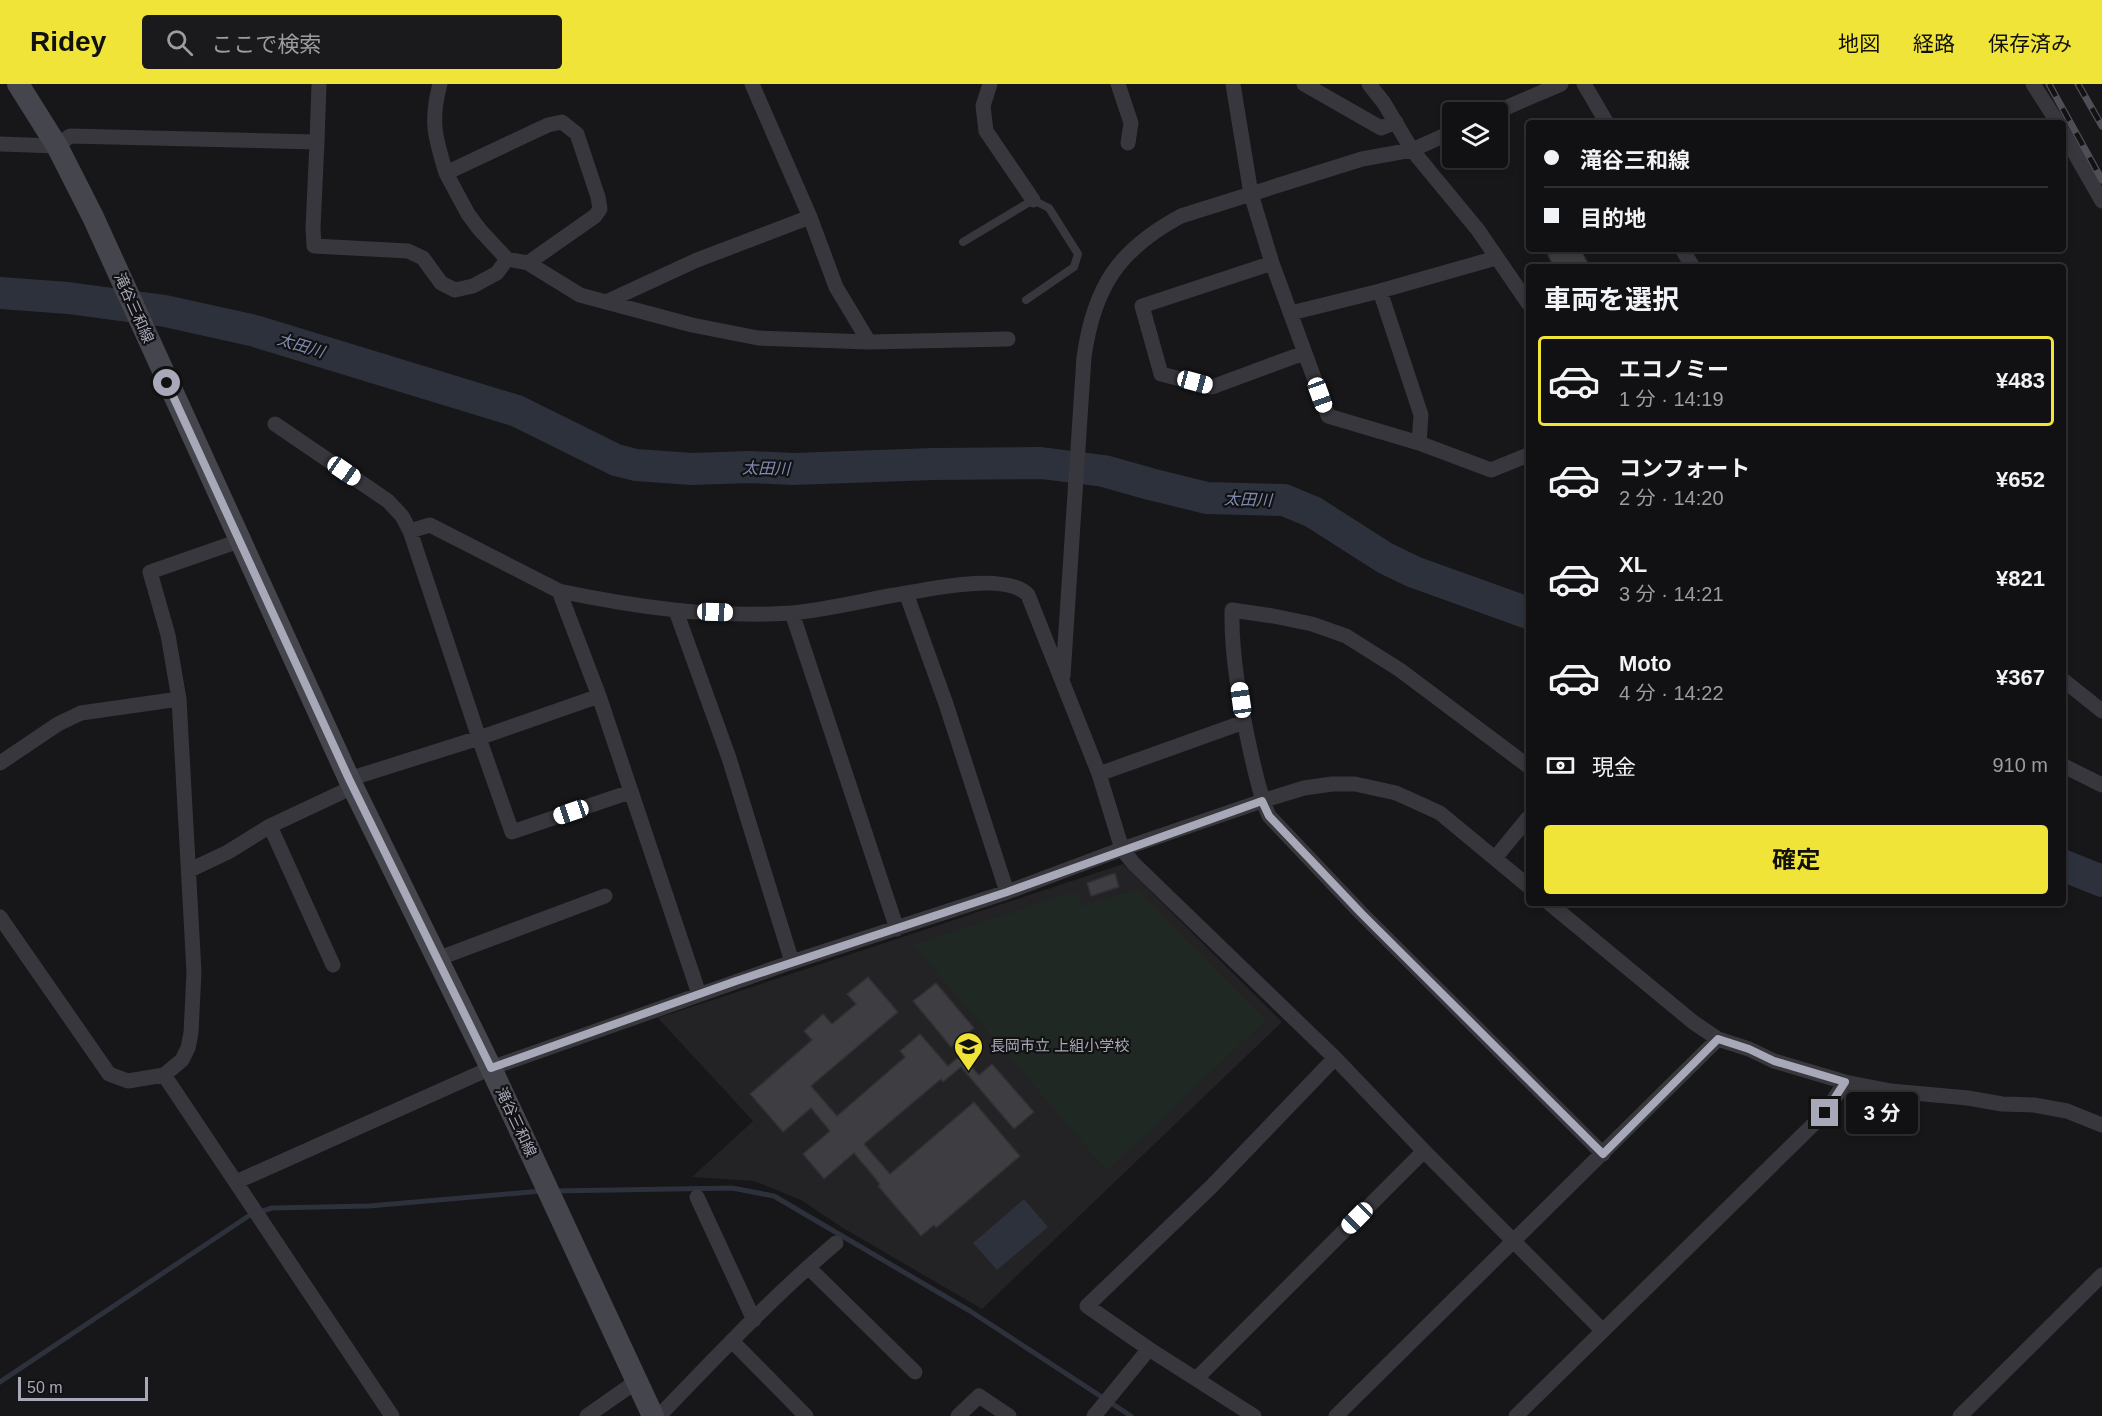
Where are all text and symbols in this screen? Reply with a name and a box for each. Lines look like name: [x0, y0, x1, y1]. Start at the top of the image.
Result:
search box: [142, 15, 562, 69]
text: Ridey: [30, 26, 106, 57]
icon: search: [163, 26, 196, 59]
text: ここで検索: [211, 32, 321, 57]
text: 地図: [1838, 32, 1880, 55]
text: 経路: [1913, 32, 1955, 55]
text: 保存済み: [1988, 32, 2072, 55]
map controls: [1442, 102, 1508, 168]
button: layers: [1442, 102, 1508, 168]
text: 滝谷三和線: [1580, 148, 1690, 173]
text: 目的地: [1580, 206, 1646, 231]
street label: 滝谷三和線: [111, 270, 157, 346]
text: 車両を選択: [1544, 285, 1679, 315]
water label: 太田川: [275, 330, 328, 361]
icon: car: [1547, 354, 1601, 408]
text: エコノミー: [1619, 357, 1729, 382]
text: ¥483: [1996, 368, 2045, 393]
route start: [153, 369, 180, 396]
car: [1175, 369, 1215, 395]
car: [1305, 375, 1335, 415]
text: 1 分 · 14:19: [1619, 388, 1724, 410]
car: [324, 453, 364, 489]
icon: car: [1547, 453, 1601, 507]
text: コンフォート: [1619, 456, 1750, 481]
water label: 太田川: [742, 460, 792, 477]
text: ¥652: [1996, 467, 2045, 492]
text: 2 分 · 14:20: [1619, 487, 1724, 509]
water label: 太田川: [1224, 490, 1274, 509]
icon: car: [1547, 552, 1601, 606]
text: XL: [1619, 552, 1647, 577]
text: ¥821: [1996, 566, 2045, 591]
text: 3 分 · 14:21: [1619, 583, 1724, 605]
car: [697, 602, 733, 622]
icon: car: [1547, 651, 1601, 705]
text: Moto: [1619, 651, 1672, 676]
text: ¥367: [1996, 665, 2045, 690]
car: [1230, 681, 1252, 719]
text: 4 分 · 14:22: [1619, 682, 1724, 704]
icon: cash: [1544, 749, 1577, 782]
text: 910 m: [1992, 754, 2048, 776]
text: 現金: [1592, 755, 1636, 780]
car: [551, 798, 591, 826]
button: 確定: [1544, 825, 2048, 894]
school or university icon: 長岡市立 上組小学校: [953, 1030, 985, 1072]
place label: 長岡市立 上組小学校: [990, 1037, 1129, 1054]
street label: 滝谷三和線: [493, 1084, 540, 1159]
callout: 3 分: [1846, 1092, 1918, 1134]
route end: [1811, 1099, 1838, 1126]
text: 3 分: [1864, 1102, 1900, 1124]
car: [1338, 1199, 1376, 1237]
scale bar: [18, 1374, 148, 1402]
text: 50 m: [27, 1379, 63, 1396]

